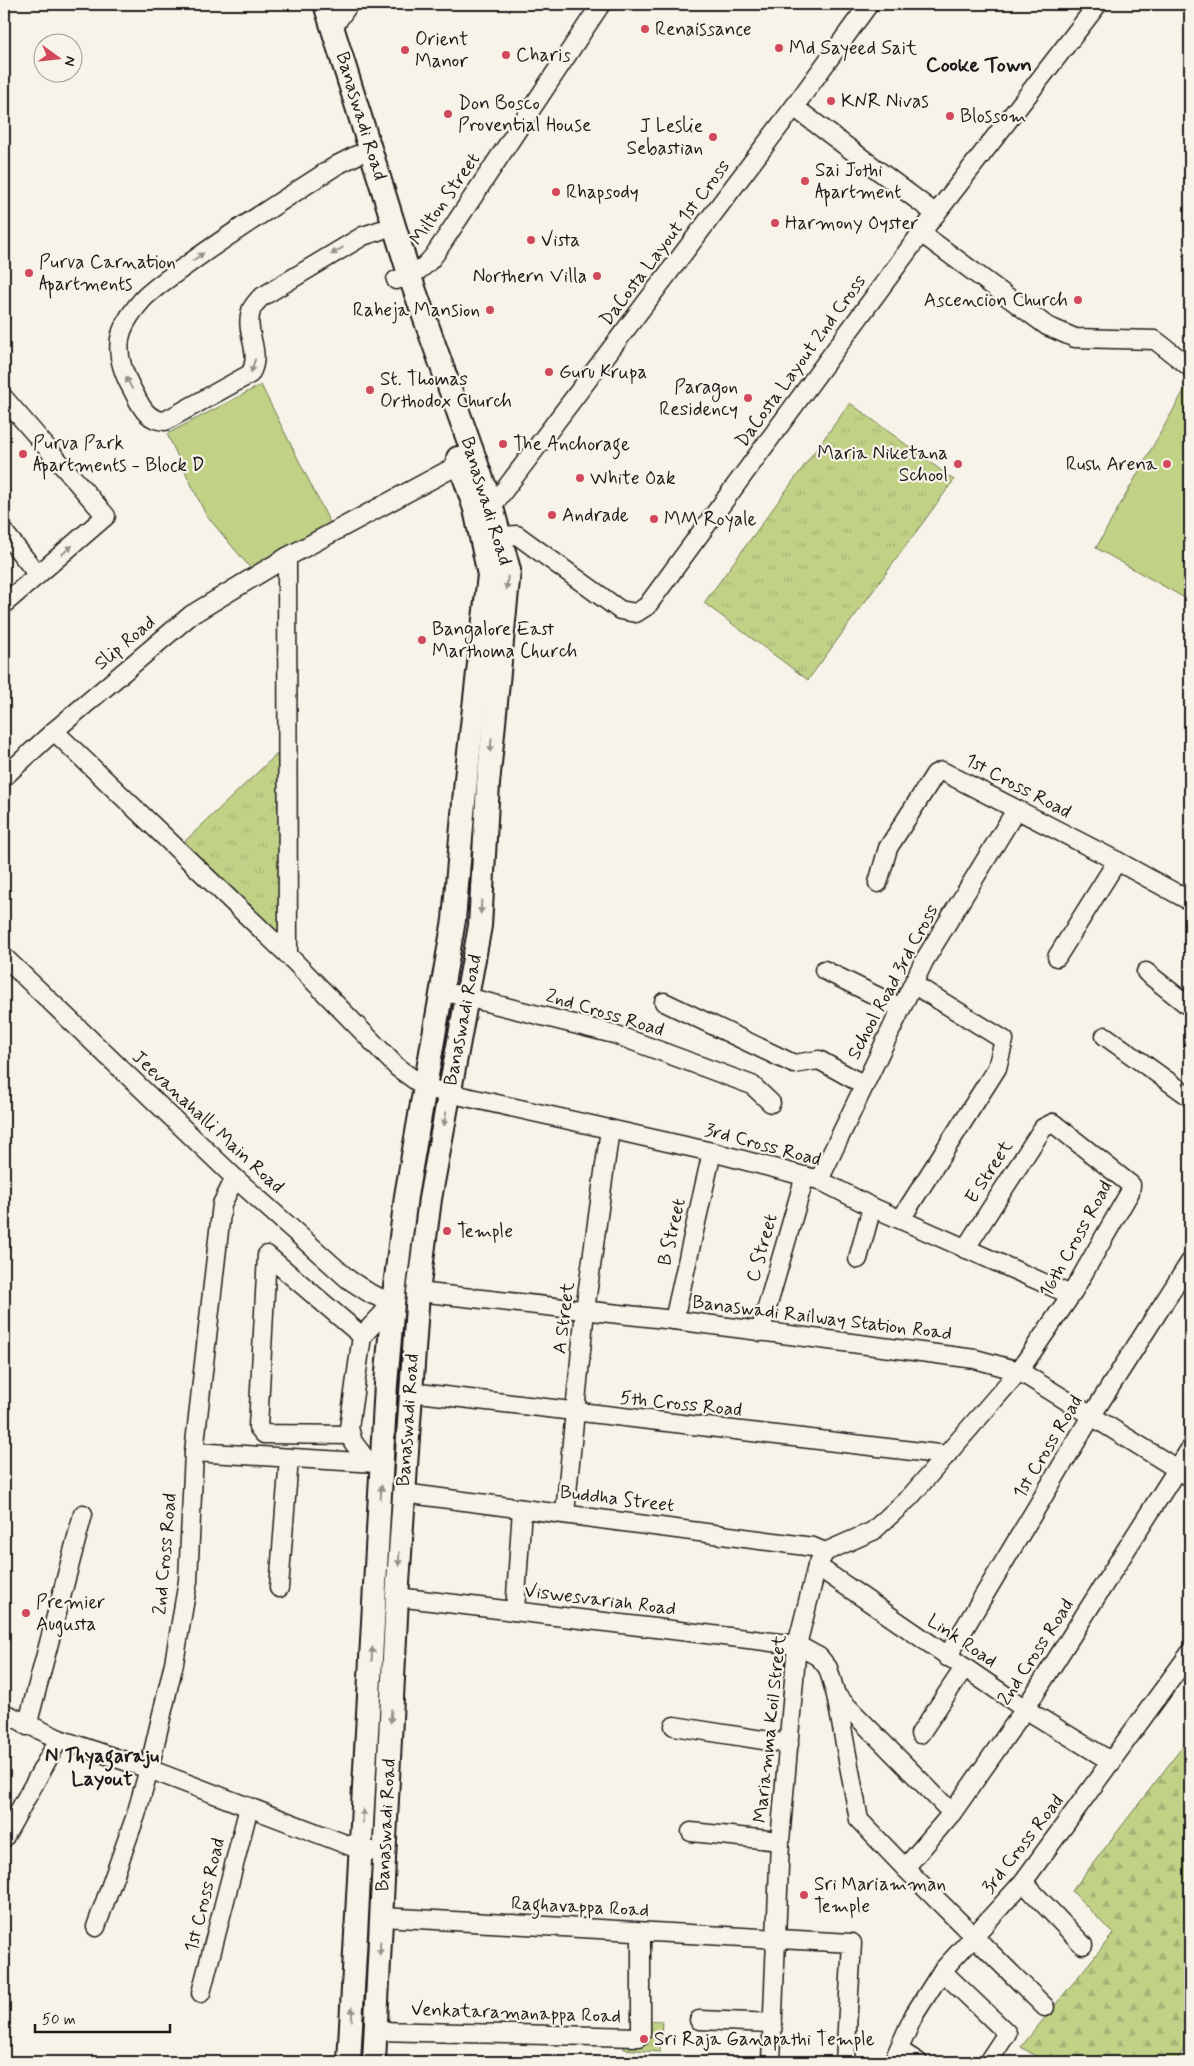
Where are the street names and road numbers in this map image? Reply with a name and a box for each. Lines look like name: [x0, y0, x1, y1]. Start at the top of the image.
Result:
street label: Banaswadi Road: [330, 49, 392, 183]
street label: Milton Street: [404, 148, 486, 250]
street label: DaCosta Layout 1st Cross: [594, 155, 736, 331]
street label: DaCosta Layout 2nd Cross: [730, 270, 872, 452]
street label: Banaswadi Road: [455, 434, 517, 568]
street label: Slip Road: [89, 610, 161, 676]
street label: 1st Cross Road: [961, 748, 1075, 824]
street label: School Road 3rd Cross: [842, 900, 944, 1064]
street label: Banaswadi Road: [438, 952, 488, 1088]
street label: 2nd Cross Road: [543, 983, 667, 1043]
street label: Jeevanahalli Main Road: [127, 1045, 289, 1199]
street label: 3rd Cross Road: [702, 1117, 824, 1173]
street label: E Street: [959, 1136, 1019, 1208]
street label: 16th Cross Road: [1034, 1176, 1118, 1302]
street label: B Street: [652, 1196, 692, 1268]
street label: C Street: [740, 1211, 784, 1285]
street label: A Street: [547, 1281, 581, 1355]
street label: Banaswadi Railway Station Road: [691, 1290, 953, 1346]
street label: Banaswadi Road: [391, 1353, 425, 1487]
street label: 5th Cross Road: [619, 1385, 743, 1423]
street label: 1st Cross Road: [1007, 1391, 1089, 1503]
street label: Buddha Street: [558, 1480, 676, 1518]
street label: 2nd Cross Road: [147, 1492, 183, 1616]
street label: Viswesvariah Road: [523, 1578, 677, 1622]
street label: 2nd Cross Road: [992, 1594, 1080, 1710]
street label: Link Road: [922, 1608, 1002, 1674]
street label: Mariamma Koil Street: [748, 1634, 792, 1824]
street label: Banaswadi Road: [370, 1758, 402, 1892]
street label: 3rd Cross Road: [976, 1789, 1070, 1899]
street label: 1st Cross Road: [179, 1835, 231, 1955]
street label: Raghavappa Road: [510, 1891, 650, 1926]
street label: Venkataramanappa Road: [411, 1997, 621, 2029]

